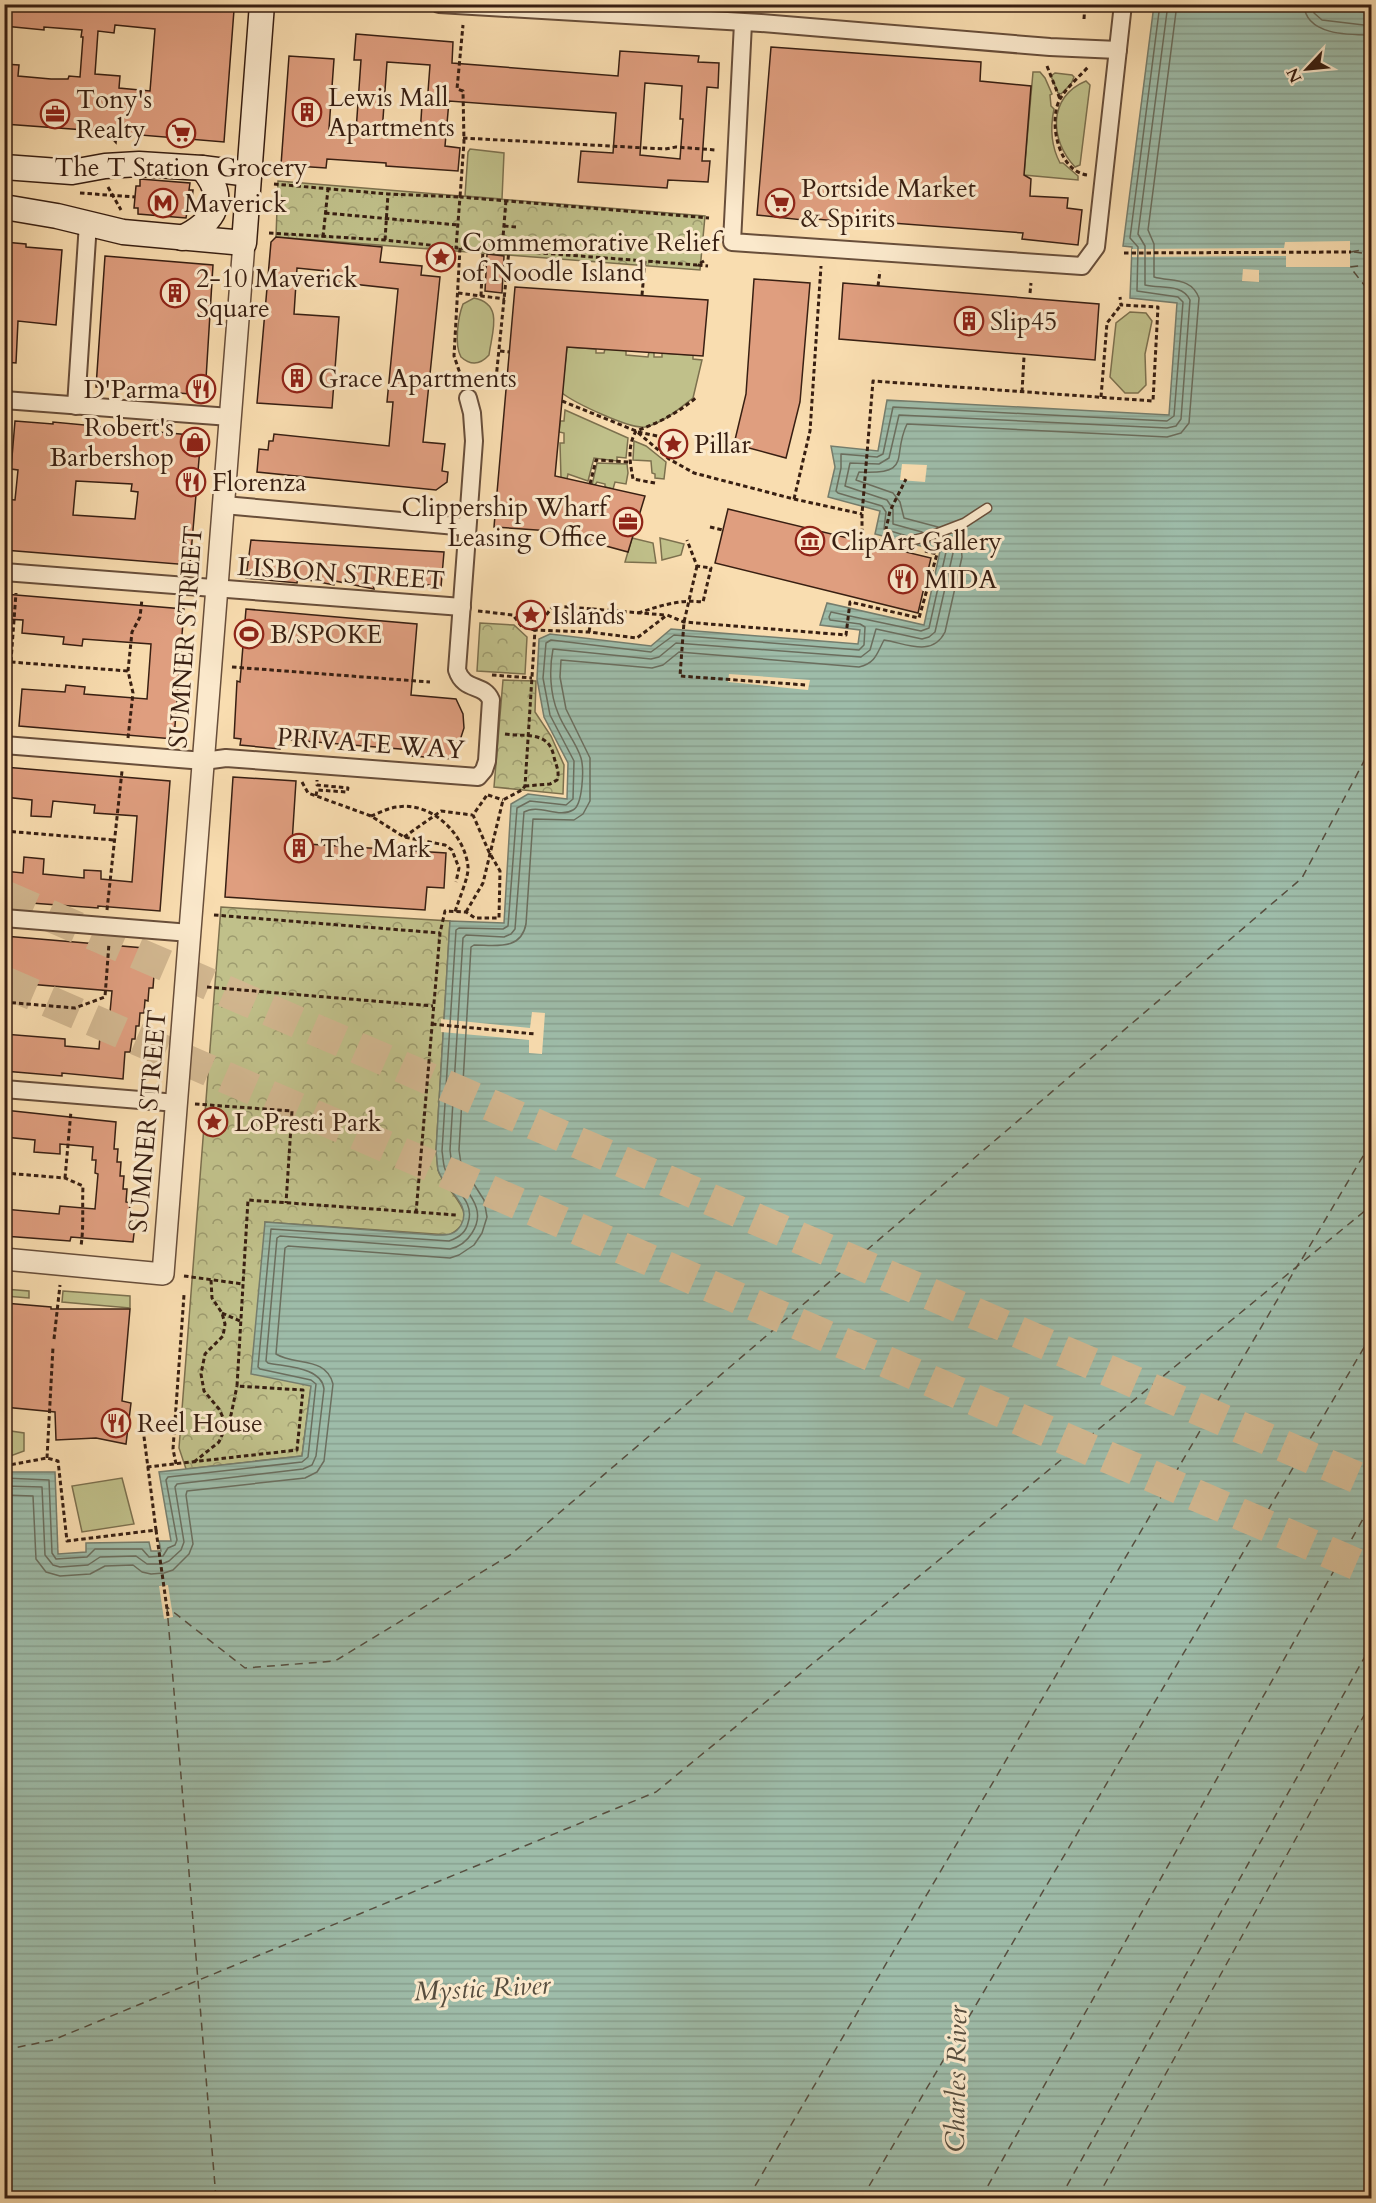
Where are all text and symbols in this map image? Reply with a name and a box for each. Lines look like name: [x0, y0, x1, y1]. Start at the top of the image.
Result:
north arrow: [1277, 39, 1337, 99]
text: N: [1281, 64, 1307, 86]
place label: Lewis Mall Apartments: [328, 80, 455, 145]
place label: Tony's Realty: [76, 82, 152, 147]
building icon: Lewis Mall Apartments: [291, 96, 323, 128]
office icon: Tony's Realty: [39, 98, 71, 130]
supermarket icon: The T Station Grocery: [165, 117, 197, 149]
place label: The T Station Grocery: [55, 150, 308, 185]
place label: Portside Market & Spirits: [801, 171, 976, 236]
place label: Maverick: [184, 186, 287, 221]
metro station icon: Maverick: [147, 187, 179, 219]
supermarket icon: Portside Market & Spirits: [764, 187, 796, 219]
place label: Commemorative Relief of Noodle Island: [462, 225, 724, 290]
place icon: Commemorative Relief of Noodle Island: [425, 241, 457, 273]
place label: 2-10 Maverick Square: [196, 261, 358, 326]
building icon: 2-10 Maverick Square: [159, 277, 191, 309]
place label: Slip45: [990, 304, 1057, 339]
building icon: Slip45: [953, 305, 985, 337]
place label: Grace Apartments: [318, 361, 517, 396]
building icon: Grace Apartments: [281, 362, 313, 394]
place label: D'Parma: [84, 372, 180, 407]
restaurant icon: D'Parma: [185, 373, 217, 405]
place label: Robert's Barbershop: [50, 410, 174, 475]
shop icon: Robert's Barbershop: [179, 426, 211, 458]
place label: Pillar: [694, 427, 751, 462]
place icon: Pillar: [657, 428, 689, 460]
place label: Florenza: [212, 465, 306, 500]
restaurant icon: Florenza: [175, 466, 207, 498]
place label: Clippership Wharf Leasing Office: [402, 490, 611, 555]
office icon: Clippership Wharf Leasing Office: [612, 506, 644, 538]
street label: SUMNER STREET: [160, 524, 211, 750]
place label: ClipArt Gallery: [831, 524, 1002, 559]
museum icon: ClipArt Gallery: [794, 525, 826, 557]
street label: LISBON STREET: [236, 549, 446, 598]
place label: MIDA: [924, 562, 997, 597]
restaurant icon: MIDA: [887, 563, 919, 595]
place label: Islands: [552, 598, 625, 633]
place icon: Islands: [515, 599, 547, 631]
place label: B/SPOKE: [270, 617, 382, 652]
sports icon: B/SPOKE: [233, 618, 265, 650]
street label: PRIVATE WAY: [276, 719, 467, 768]
place label: The Mark: [320, 831, 431, 866]
building icon: The Mark: [283, 832, 315, 864]
street label: SUMNER STREET: [120, 1008, 175, 1234]
place label: LoPresti Park: [234, 1105, 382, 1140]
place icon: LoPresti Park: [197, 1106, 229, 1138]
place label: Reel House: [137, 1406, 263, 1441]
restaurant icon: Reel House: [100, 1407, 132, 1439]
water label: Mystic River: [413, 1966, 553, 2011]
water label: Charles River: [937, 2004, 976, 2153]

